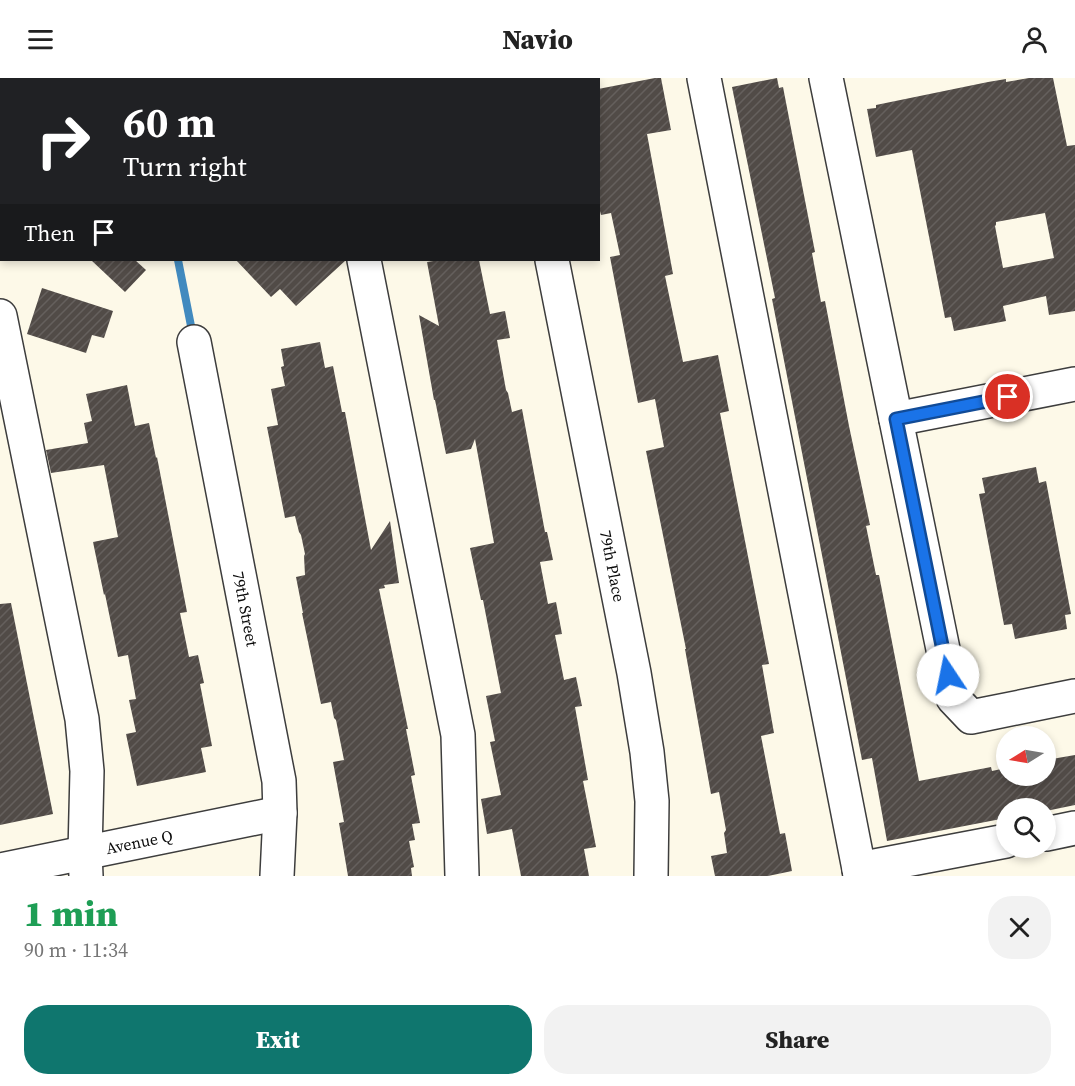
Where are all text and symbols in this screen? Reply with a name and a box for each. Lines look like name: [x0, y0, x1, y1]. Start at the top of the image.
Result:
text: Navio: [502, 21, 573, 58]
icon: menu: [24, 23, 57, 56]
icon: person: [1018, 23, 1051, 56]
text: 60 m: [123, 93, 216, 151]
icon: right: [24, 102, 102, 180]
text: Turn right: [123, 148, 247, 185]
icon: arrive: [87, 216, 120, 249]
text: Then: [24, 218, 75, 248]
pin: [982, 371, 1033, 422]
icon: arrive: [991, 380, 1024, 413]
street label: 79th Place: [595, 528, 631, 604]
street label: 79th Street: [228, 570, 264, 649]
position arrow: [916, 643, 980, 707]
north arrow: [996, 726, 1056, 786]
map controls: [996, 726, 1056, 858]
button: search: [996, 798, 1056, 858]
street label: Avenue Q: [104, 824, 174, 859]
text: 1 min: [24, 889, 118, 938]
button: close: [988, 896, 1051, 959]
text: 90 m · 11:34: [24, 936, 128, 964]
button: Exit: [24, 1005, 532, 1074]
button: Share: [544, 1005, 1051, 1074]

